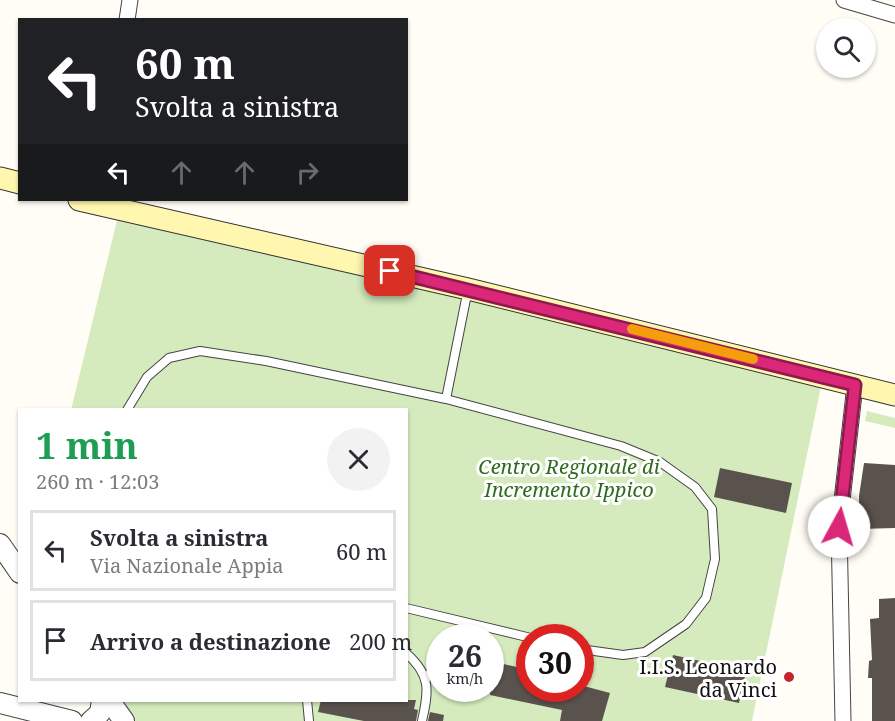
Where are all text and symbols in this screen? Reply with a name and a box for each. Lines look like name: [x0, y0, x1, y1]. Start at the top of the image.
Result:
map controls: [816, 18, 876, 78]
button: search: [816, 18, 876, 78]
text: 60 m: [135, 34, 235, 91]
icon: left: [36, 42, 114, 120]
text: Svolta a sinistra: [135, 88, 339, 125]
icon: left: [102, 156, 135, 189]
icon: ahead: [165, 156, 198, 189]
icon: ahead: [228, 156, 261, 189]
icon: right: [291, 156, 324, 189]
pin: [364, 245, 415, 296]
icon: arrive: [373, 254, 406, 287]
text: 1 min: [36, 421, 138, 470]
button: close: [327, 428, 390, 491]
park label: Centro Regionale di Incremento Ippico: [478, 453, 660, 503]
text: 260 m · 12:03: [36, 468, 159, 495]
position arrow: [807, 495, 871, 559]
text: Svolta a sinistra: [90, 522, 269, 552]
icon: left: [39, 534, 72, 567]
text: 60 m: [336, 536, 387, 566]
text: Via Nazionale Appia: [90, 552, 284, 579]
icon: arrive: [39, 624, 72, 657]
speed limit sign: 30: [516, 624, 594, 702]
text: Arrivo a destinazione: [90, 626, 331, 656]
text: 200 m: [349, 626, 412, 656]
text: 26: [448, 635, 482, 676]
place label: I.I.S. Leonardo da Vinci: [639, 653, 778, 703]
text: km/h: [447, 668, 483, 688]
marker: I.I.S. Leonardo da Vinci: [782, 670, 796, 684]

